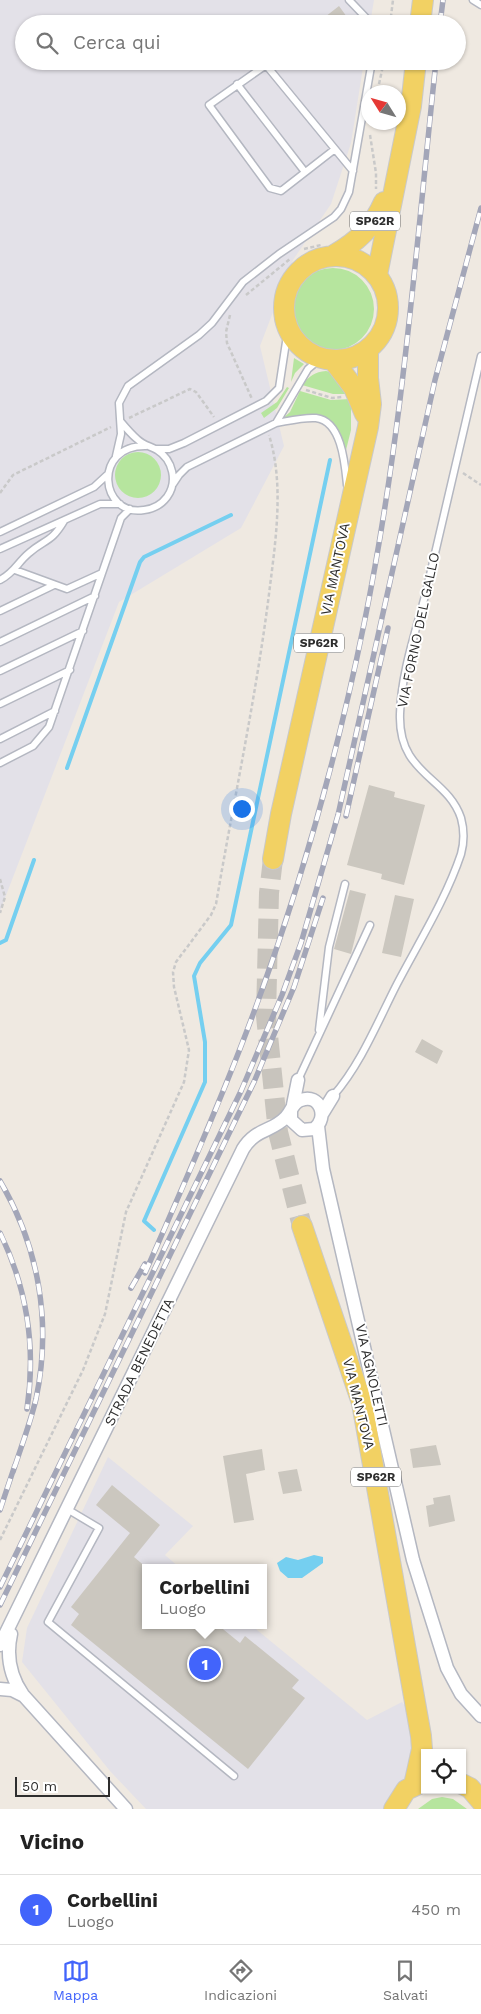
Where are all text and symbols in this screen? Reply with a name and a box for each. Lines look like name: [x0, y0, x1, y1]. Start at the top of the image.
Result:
search box: [15, 15, 466, 70]
icon: search: [33, 29, 61, 57]
text: Cerca qui: [73, 31, 161, 54]
north arrow: [361, 85, 406, 130]
road number: SP62R: [350, 212, 400, 230]
street label: VIA MANTOVA: [317, 521, 353, 617]
street label: VIA FORNO DEL GALLO: [394, 551, 442, 709]
road number: SP62R: [294, 634, 344, 652]
your location: [229, 796, 255, 822]
street label: STRADA BENEDETTA: [101, 1296, 177, 1428]
street label: VIA AGNOLETTI: [352, 1322, 392, 1428]
street label: VIA MANTOVA: [340, 1356, 378, 1452]
road number: SP62R: [351, 1468, 401, 1486]
popup: [142, 1564, 267, 1629]
text: Corbellini: [159, 1576, 250, 1599]
text: Luogo: [159, 1599, 206, 1618]
pin: 1: [189, 1645, 221, 1683]
map controls: [421, 1749, 466, 1794]
button: locate: [421, 1749, 466, 1794]
scale bar: [15, 1774, 110, 1797]
text: 50 m: [22, 1778, 57, 1794]
text: Vicino: [20, 1829, 84, 1854]
text: Corbellini: [67, 1889, 158, 1912]
text: 1: [33, 1900, 39, 1919]
text: 450 m: [411, 1900, 461, 1919]
text: Luogo: [67, 1912, 114, 1931]
tab: Mappa: [53, 1957, 98, 2003]
tab: Indicazioni: [204, 1957, 277, 2003]
tab: Salvati: [383, 1957, 428, 2003]

